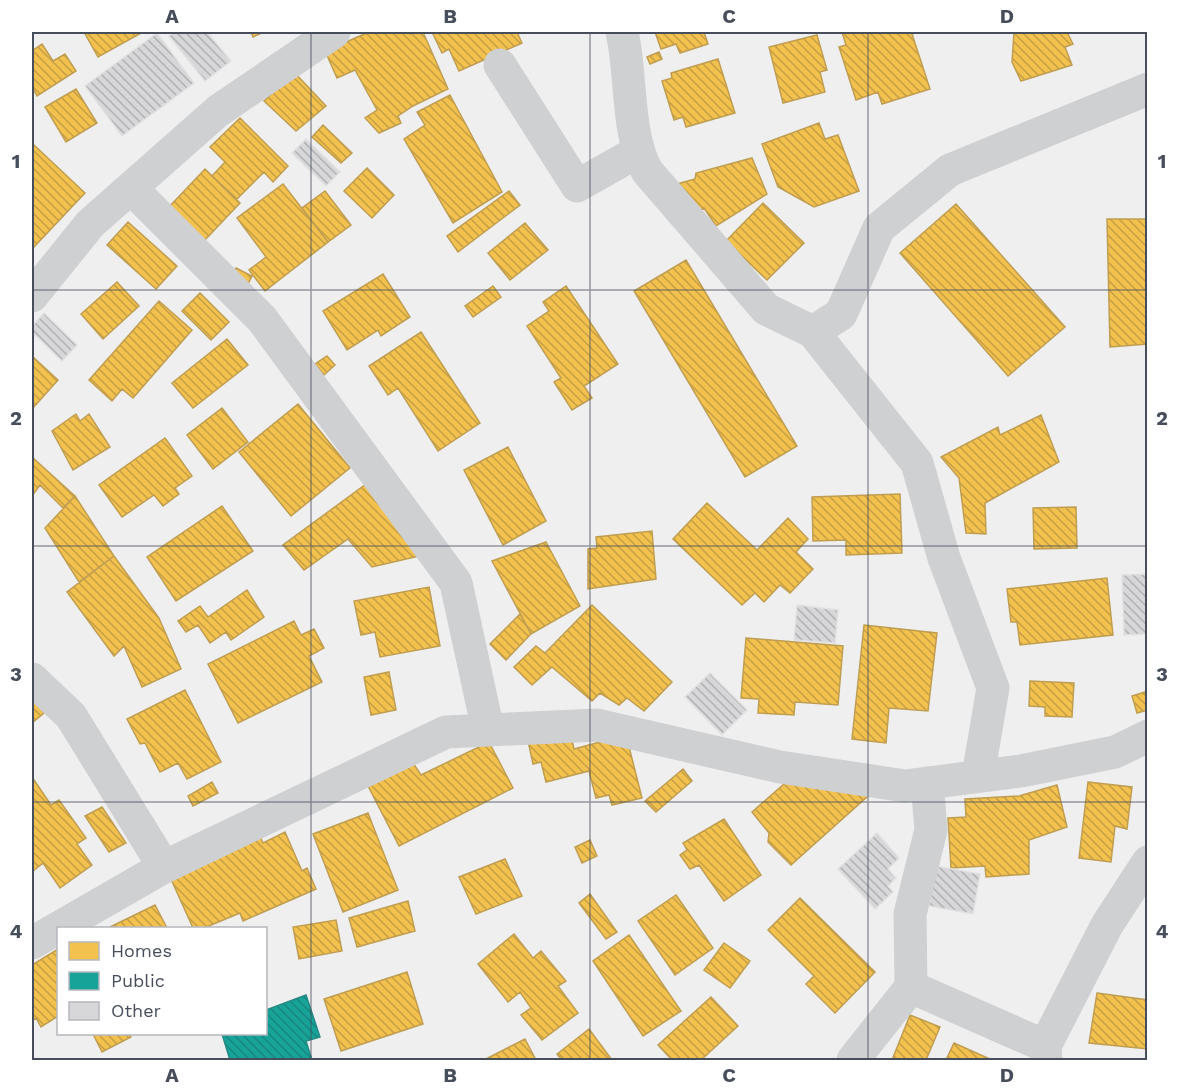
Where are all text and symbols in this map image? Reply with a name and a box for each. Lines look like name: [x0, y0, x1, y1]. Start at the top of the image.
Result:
text: A: [165, 4, 179, 28]
text: B: [443, 4, 457, 28]
text: C: [722, 4, 736, 28]
text: D: [1000, 4, 1014, 28]
text: 1: [12, 149, 20, 173]
text: 1: [1158, 149, 1166, 173]
text: 2: [10, 406, 22, 430]
text: 2: [1156, 406, 1168, 430]
text: 3: [10, 662, 22, 686]
text: 3: [1156, 662, 1168, 686]
text: 4: [10, 919, 23, 943]
text: 4: [1156, 919, 1169, 943]
legend: [57, 927, 267, 1035]
text: Homes: [111, 940, 172, 961]
text: Public: [111, 970, 165, 991]
text: Other: [111, 1000, 161, 1021]
text: A: [165, 1063, 179, 1087]
text: B: [443, 1063, 457, 1087]
text: C: [722, 1063, 736, 1087]
text: D: [1000, 1063, 1014, 1087]

